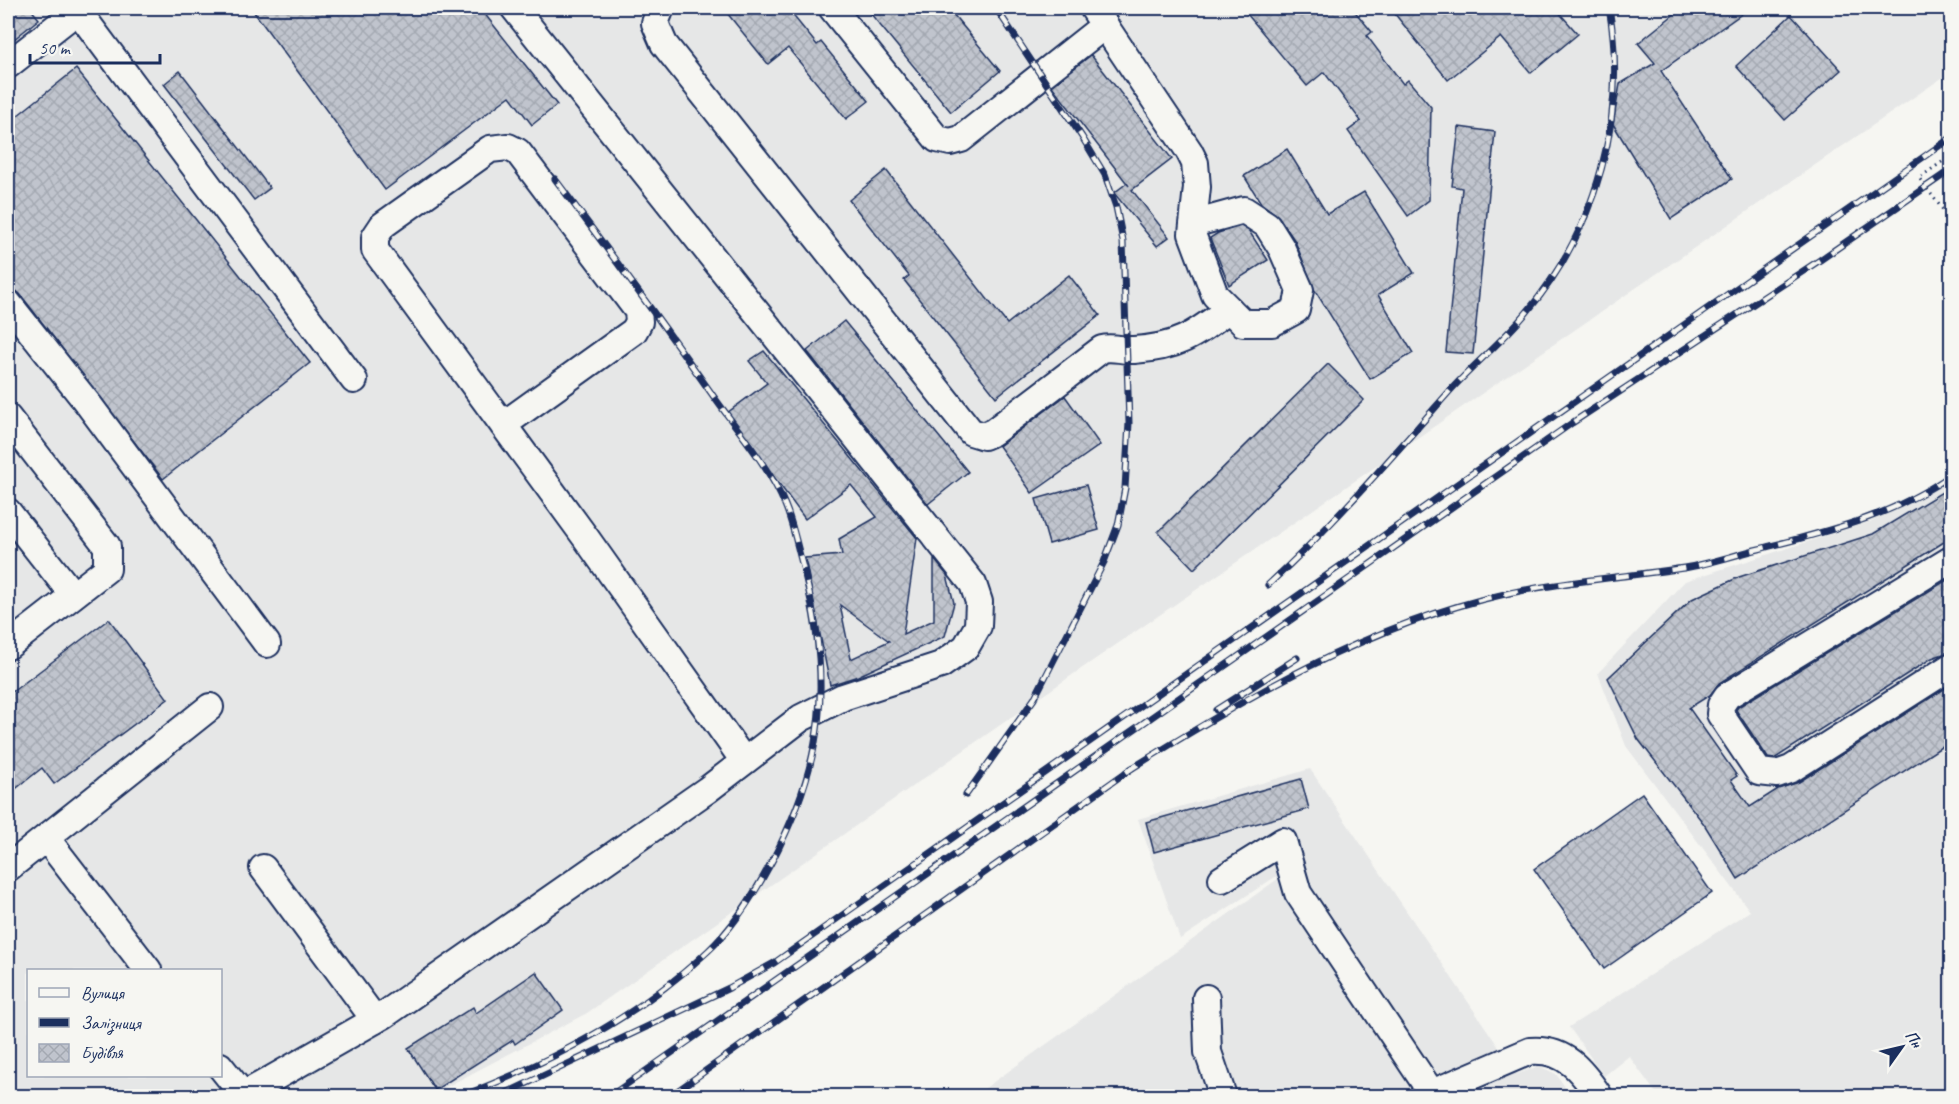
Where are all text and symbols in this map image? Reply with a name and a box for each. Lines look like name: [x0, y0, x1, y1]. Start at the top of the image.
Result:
scale bar: [30, 27, 160, 65]
text: 50 m: [39, 37, 72, 59]
legend: [27, 969, 222, 1077]
text: Вулиця: [81, 982, 125, 1004]
text: Залізниця: [81, 1012, 142, 1035]
north arrow: [1872, 1017, 1932, 1077]
text: Пн: [1901, 1027, 1927, 1052]
text: Будівля: [81, 1042, 124, 1064]

